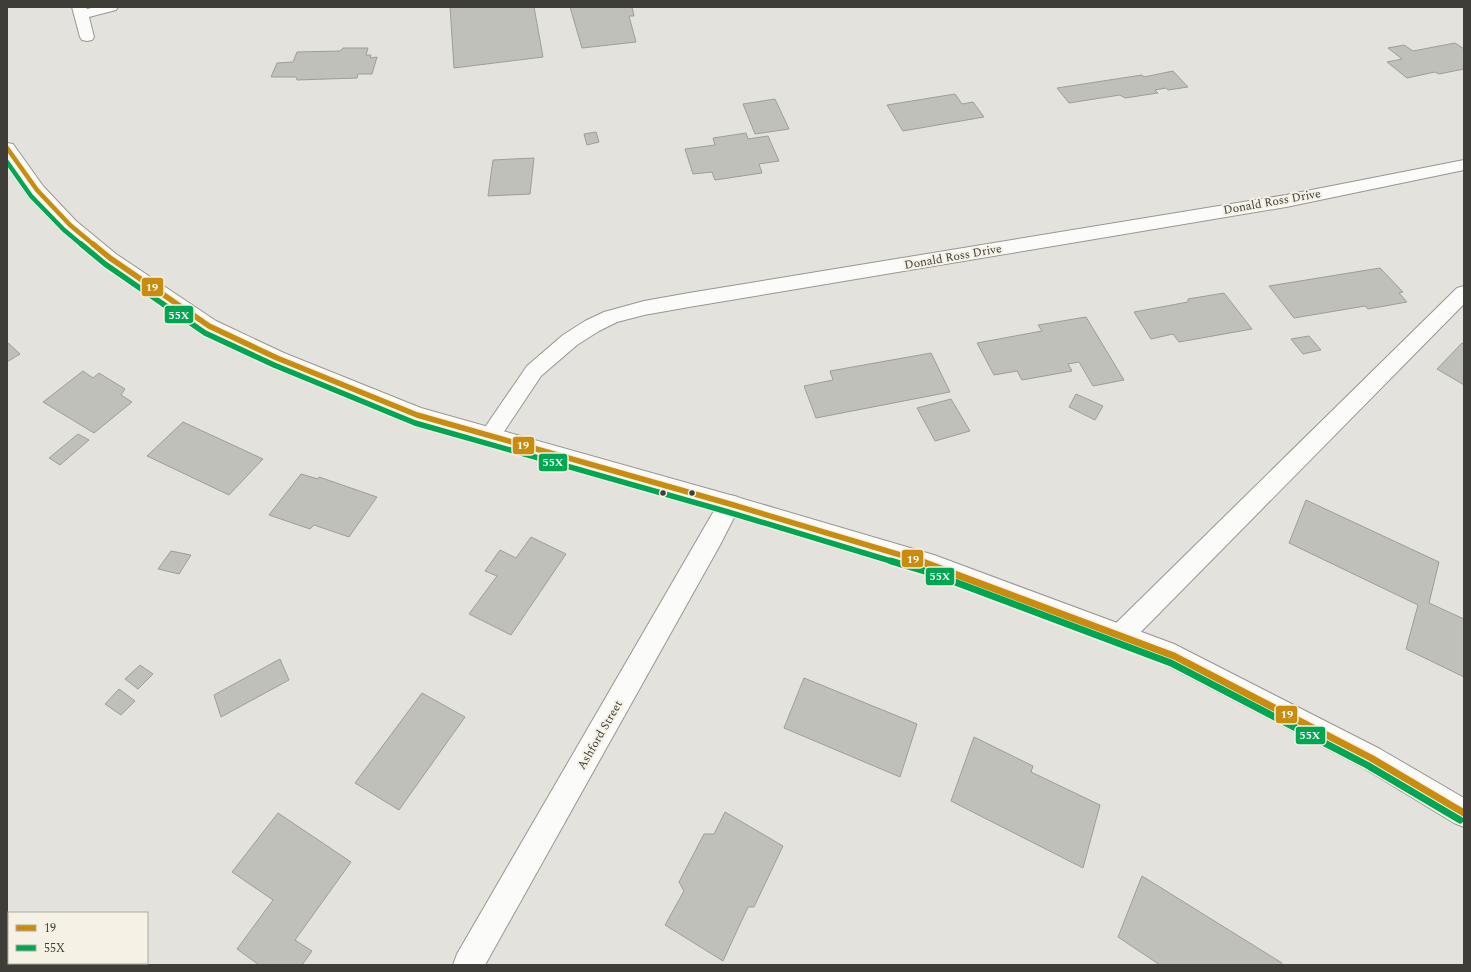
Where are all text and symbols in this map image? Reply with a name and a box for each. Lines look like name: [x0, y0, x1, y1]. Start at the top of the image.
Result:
street label: Donald Ross Drive: [1222, 184, 1322, 220]
street label: Donald Ross Drive: [903, 239, 1003, 275]
line badge: 19: [141, 277, 164, 297]
text: 19: [146, 279, 158, 296]
line badge: 55X: [164, 305, 194, 324]
text: 55X: [169, 307, 190, 324]
line badge: 19: [512, 436, 535, 455]
text: 19: [517, 437, 529, 454]
line badge: 55X: [538, 453, 568, 472]
text: 55X: [543, 454, 564, 471]
unlabelled marker: [658, 488, 668, 498]
unlabelled marker: [687, 488, 697, 498]
line badge: 19: [901, 549, 924, 568]
text: 19: [907, 551, 919, 568]
line badge: 55X: [925, 567, 955, 586]
text: 55X: [930, 568, 951, 585]
street label: Ashford Street: [572, 697, 628, 773]
line badge: 19: [1275, 705, 1298, 724]
text: 19: [1281, 706, 1293, 723]
line badge: 55X: [1295, 726, 1326, 745]
text: 55X: [1300, 727, 1321, 744]
legend: [8, 912, 148, 964]
text: 19: [44, 919, 56, 938]
text: 55X: [44, 939, 65, 958]

